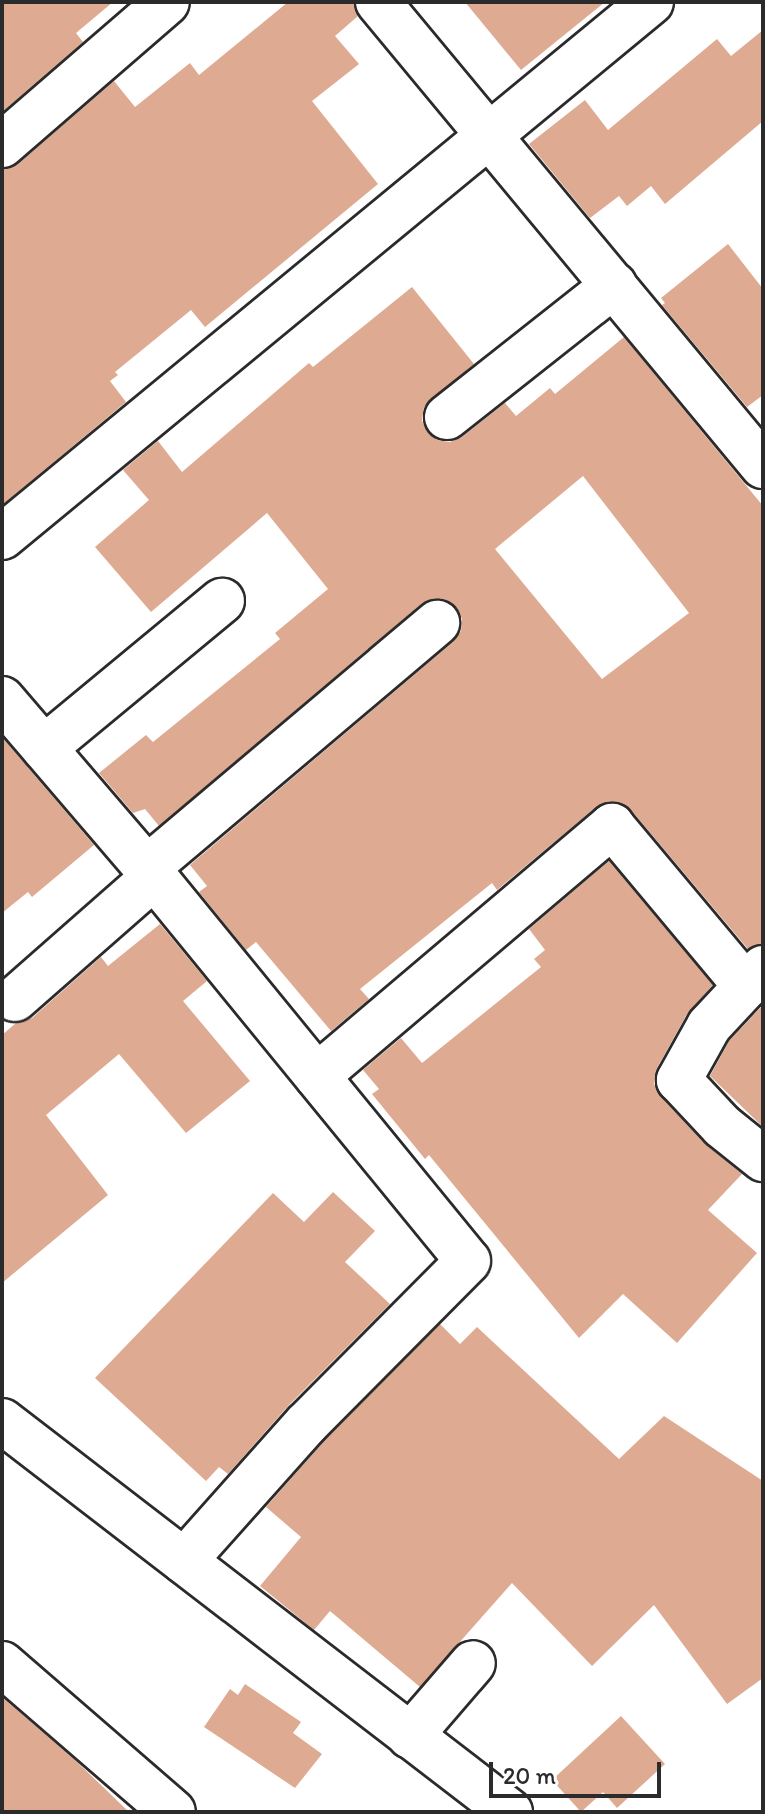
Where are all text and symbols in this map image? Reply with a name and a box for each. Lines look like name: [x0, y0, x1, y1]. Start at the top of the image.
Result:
scale bar: [493, 1746, 665, 1796]
text: 20 m: [503, 1761, 556, 1790]

